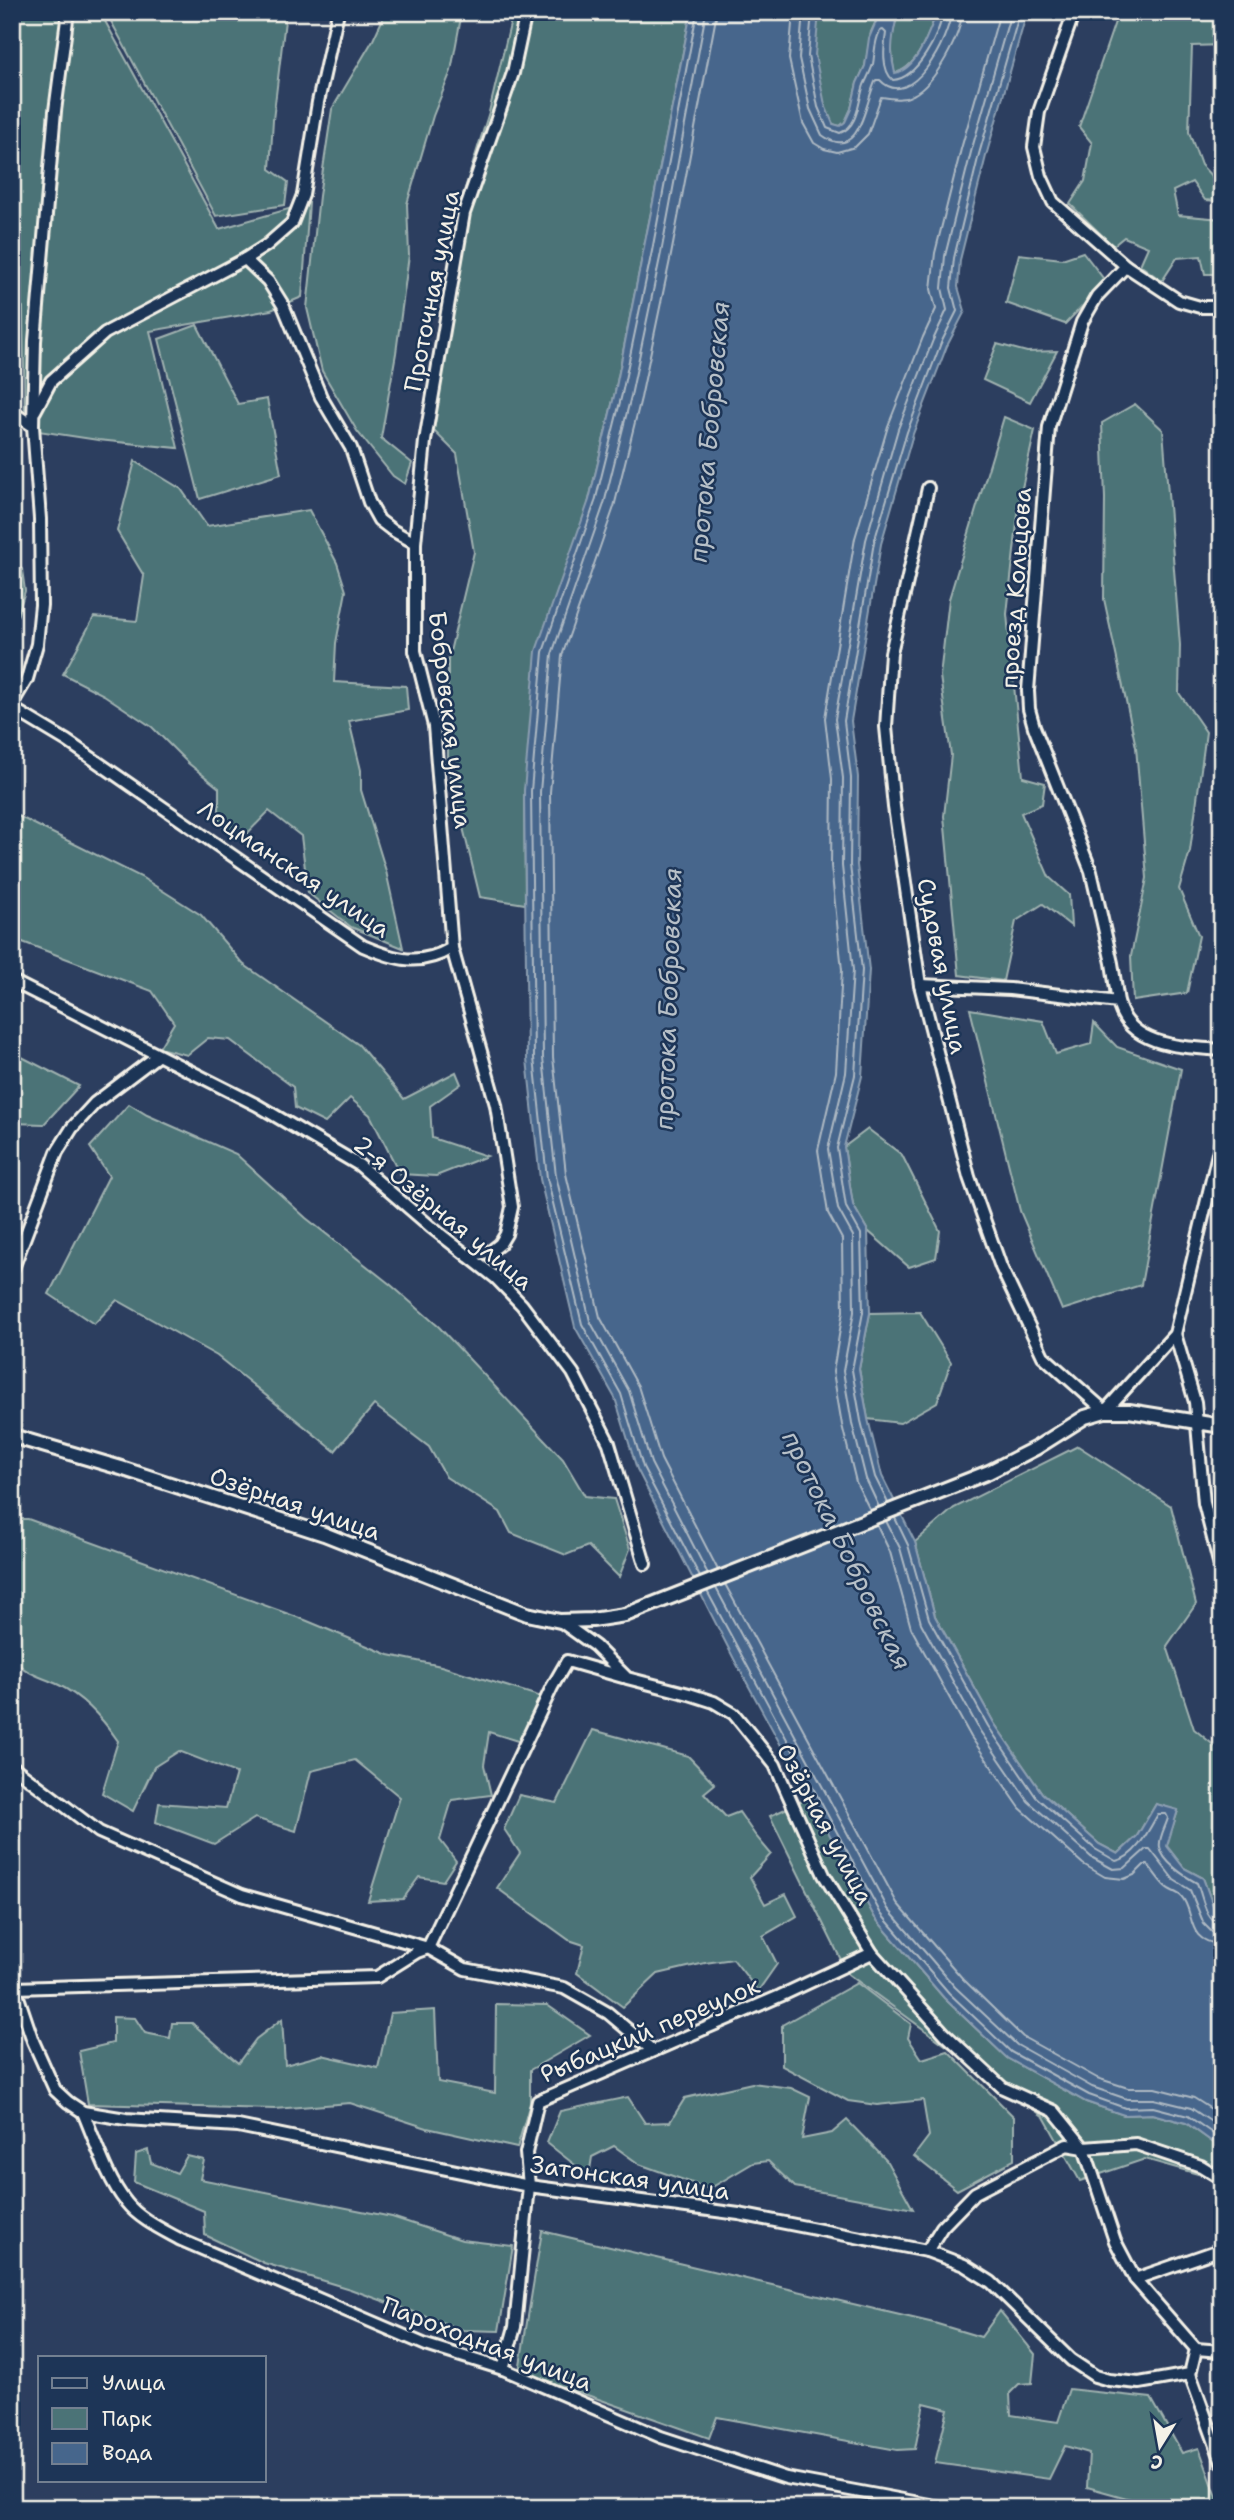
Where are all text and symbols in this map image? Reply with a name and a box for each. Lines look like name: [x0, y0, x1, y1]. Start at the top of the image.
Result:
street label: Проточная улица: [397, 187, 467, 395]
water label: протока Бобровская: [680, 300, 737, 564]
street label: проезд Кольцова: [993, 486, 1039, 690]
street label: Бобровская улица: [421, 610, 479, 830]
street label: Лоцманская улица: [192, 793, 396, 945]
water label: протока Бобровская: [645, 867, 690, 1131]
street label: Судовая улица: [909, 875, 975, 1057]
street label: 2-я Озёрная улица: [346, 1128, 540, 1298]
water label: протока Бобровская: [774, 1424, 921, 1675]
street label: Озёрная улица: [205, 1460, 385, 1548]
street label: Озёрная улица: [769, 1738, 881, 1910]
street label: Рыбацкий переулок: [535, 1969, 765, 2091]
street label: Затонская улица: [528, 2148, 732, 2208]
street label: Пароходная улица: [378, 2289, 597, 2399]
legend: [38, 2356, 266, 2482]
text: Улица: [102, 2369, 165, 2397]
text: Парк: [102, 2405, 152, 2433]
north arrow: [1126, 2412, 1196, 2482]
text: Вода: [102, 2439, 152, 2467]
text: С: [1149, 2449, 1165, 2476]

